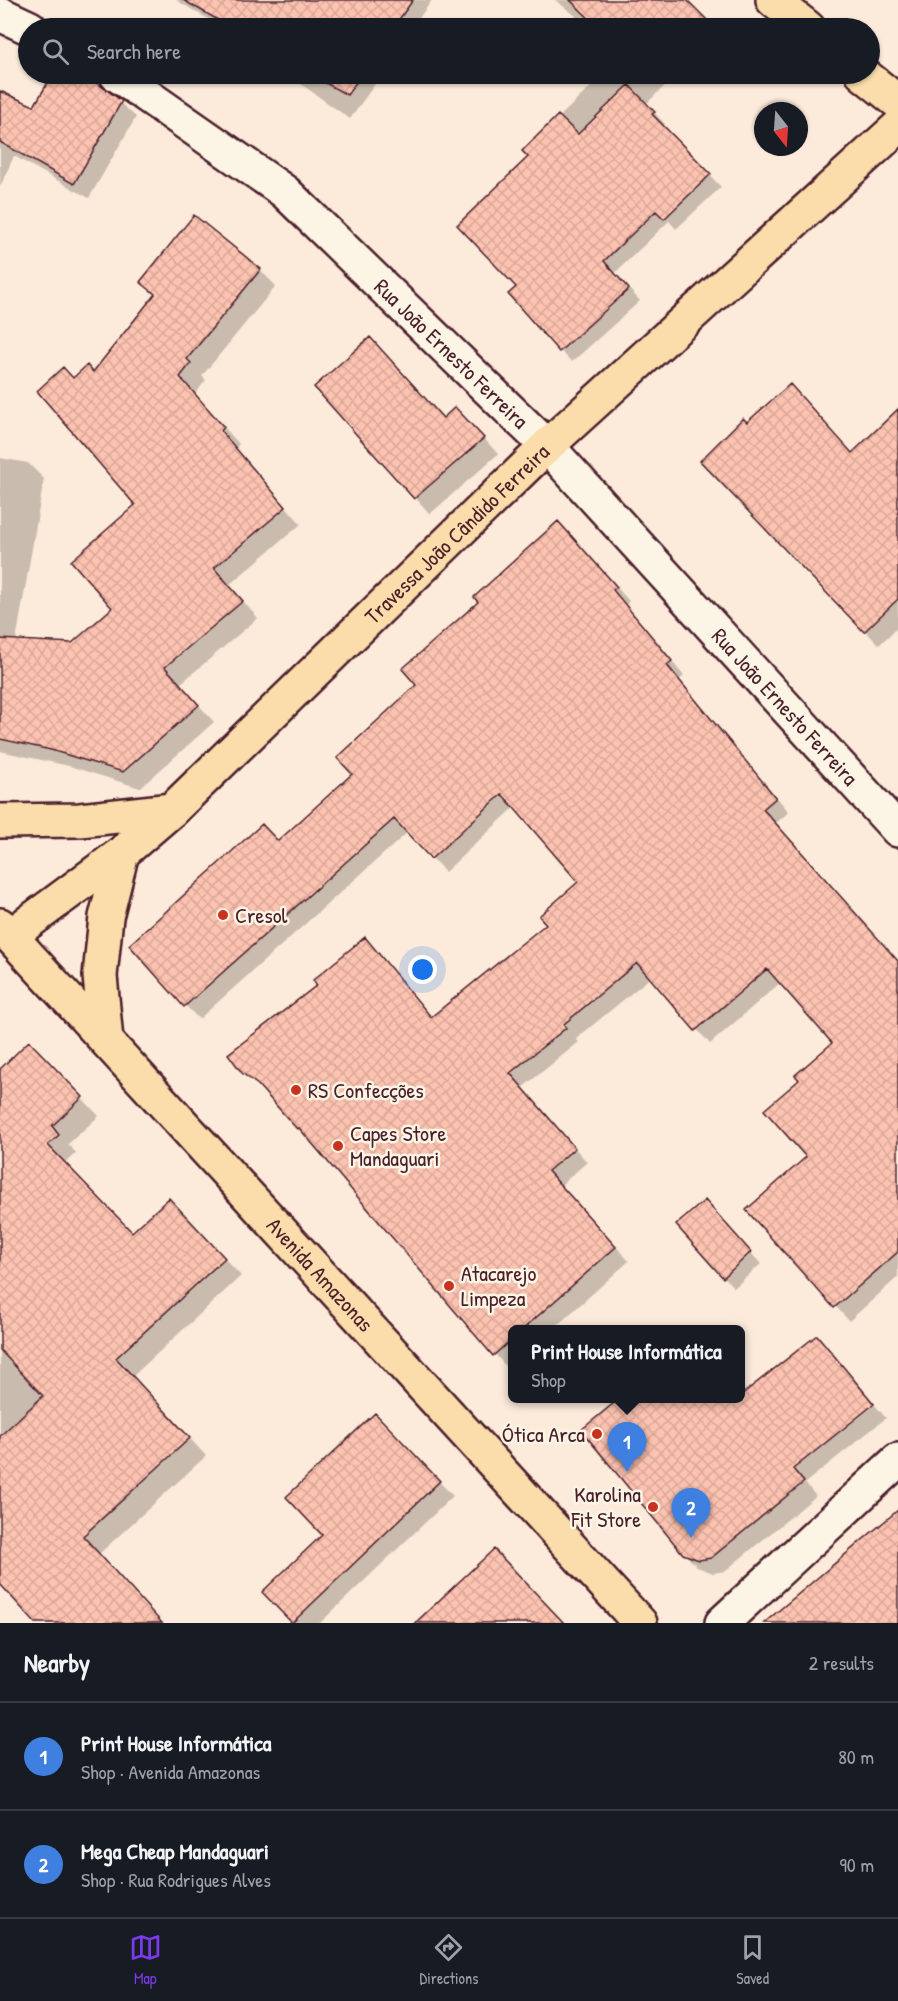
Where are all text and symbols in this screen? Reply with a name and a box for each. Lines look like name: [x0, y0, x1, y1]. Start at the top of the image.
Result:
search box: [18, 18, 880, 84]
icon: search: [39, 35, 72, 68]
text: Search here: [87, 36, 181, 66]
north arrow: [754, 102, 808, 156]
street label: Rua João Ernesto Ferreira: [368, 272, 535, 435]
street label: Travessa João Cândido Ferreira: [358, 437, 556, 630]
street label: Rua João Ernesto Ferreira: [705, 621, 865, 792]
place label: Cresol: [235, 900, 288, 930]
marker: Cresol: [216, 908, 230, 922]
your location: [408, 955, 437, 984]
place label: RS Confecções: [308, 1075, 424, 1105]
marker: RS Confecções: [289, 1083, 303, 1097]
place label: Capes Store Mandaguari: [350, 1118, 446, 1173]
marker: Capes Store Mandaguari: [331, 1139, 345, 1153]
street label: Avenida Amazonas: [260, 1211, 380, 1338]
place label: Atacarejo Limpeza: [461, 1258, 536, 1313]
marker: Atacarejo Limpeza: [442, 1279, 456, 1293]
popup: [508, 1325, 745, 1403]
text: Print House Informática: [531, 1336, 722, 1366]
text: Shop: [531, 1366, 566, 1393]
place label: Ótica Arca: [502, 1419, 585, 1449]
pin: 1: [608, 1422, 646, 1472]
marker: Ótica Arca: [590, 1427, 604, 1441]
place label: Karolina Fit Store: [570, 1479, 641, 1534]
pin: 2: [672, 1488, 710, 1538]
marker: Karolina Fit Store: [646, 1500, 660, 1514]
text: Nearby: [24, 1645, 90, 1680]
text: 2 results: [809, 1649, 874, 1676]
text: Print House Informática: [81, 1728, 271, 1758]
text: 1: [40, 1743, 47, 1770]
text: 80 m: [838, 1743, 874, 1770]
text: Shop · Avenida Amazonas: [81, 1758, 260, 1785]
text: Mega Cheap Mandaguari: [81, 1836, 269, 1866]
text: 2: [39, 1851, 48, 1878]
text: 90 m: [840, 1851, 874, 1878]
text: Shop · Rua Rodrigues Alves: [81, 1866, 271, 1893]
tab: Map: [129, 1931, 162, 1989]
tab: Directions: [420, 1931, 478, 1989]
tab: Saved: [736, 1931, 769, 1989]

